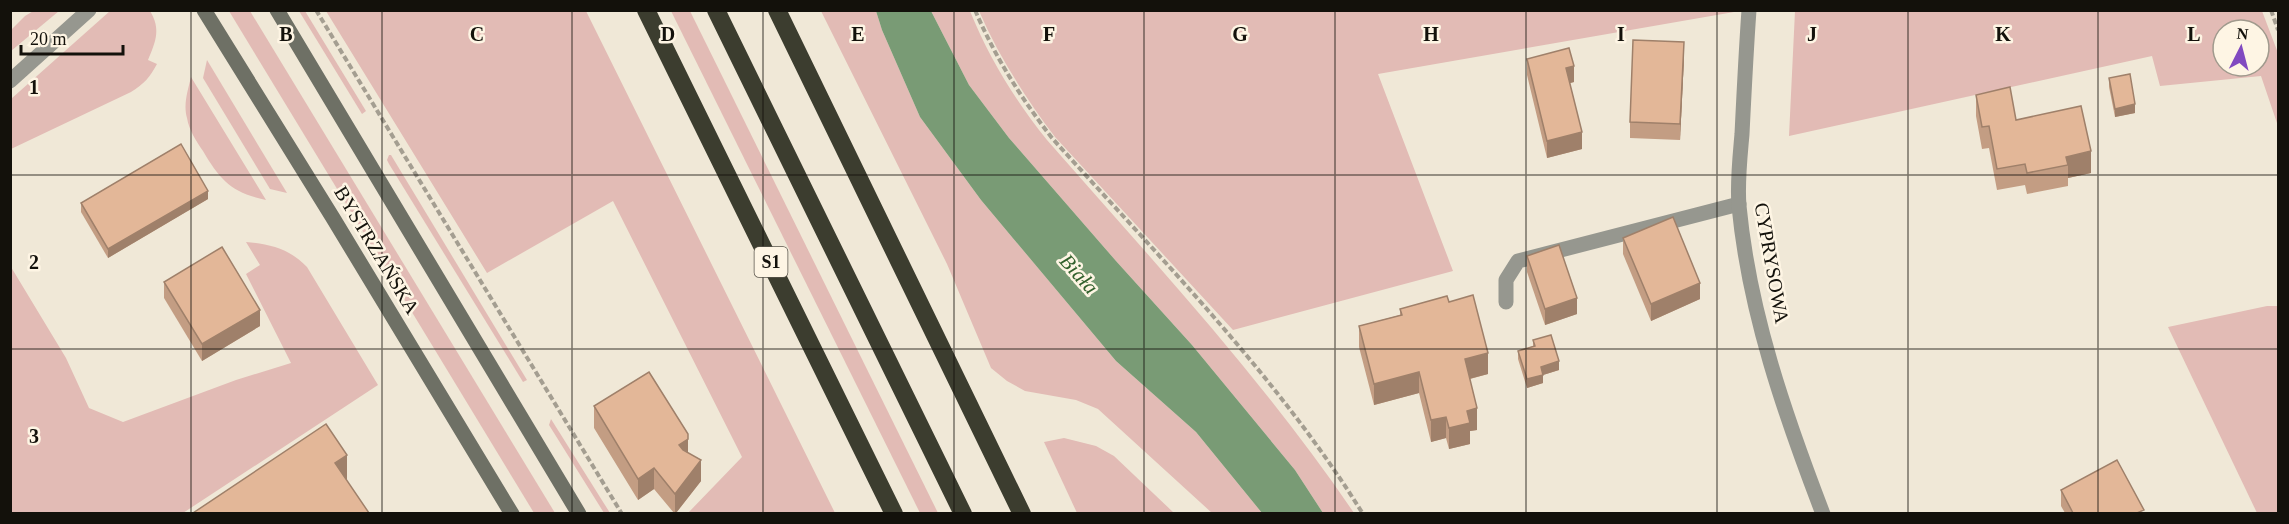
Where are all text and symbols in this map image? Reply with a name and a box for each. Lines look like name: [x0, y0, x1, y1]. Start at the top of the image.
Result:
scale bar: [21, 18, 123, 56]
north arrow: [2211, 18, 2271, 78]
text: B: [279, 23, 293, 45]
text: C: [470, 23, 484, 45]
text: D: [661, 23, 675, 45]
text: E: [851, 23, 865, 45]
text: F: [1043, 23, 1055, 45]
text: G: [1232, 23, 1248, 45]
text: H: [1423, 23, 1439, 45]
text: I: [1617, 23, 1625, 45]
text: J: [1807, 23, 1817, 45]
text: K: [1995, 23, 2011, 45]
text: L: [2187, 23, 2201, 45]
text: N: [2236, 25, 2250, 43]
text: 20 m: [30, 29, 67, 49]
text: 1: [29, 76, 39, 98]
street label: BYSTRZAŃSKA: [330, 182, 424, 319]
street label: CYPRYSOWA: [1751, 201, 1794, 326]
road number: S1: [754, 247, 788, 277]
water label: Biała: [1055, 249, 1103, 299]
text: 2: [29, 251, 39, 273]
text: 3: [29, 425, 39, 447]

